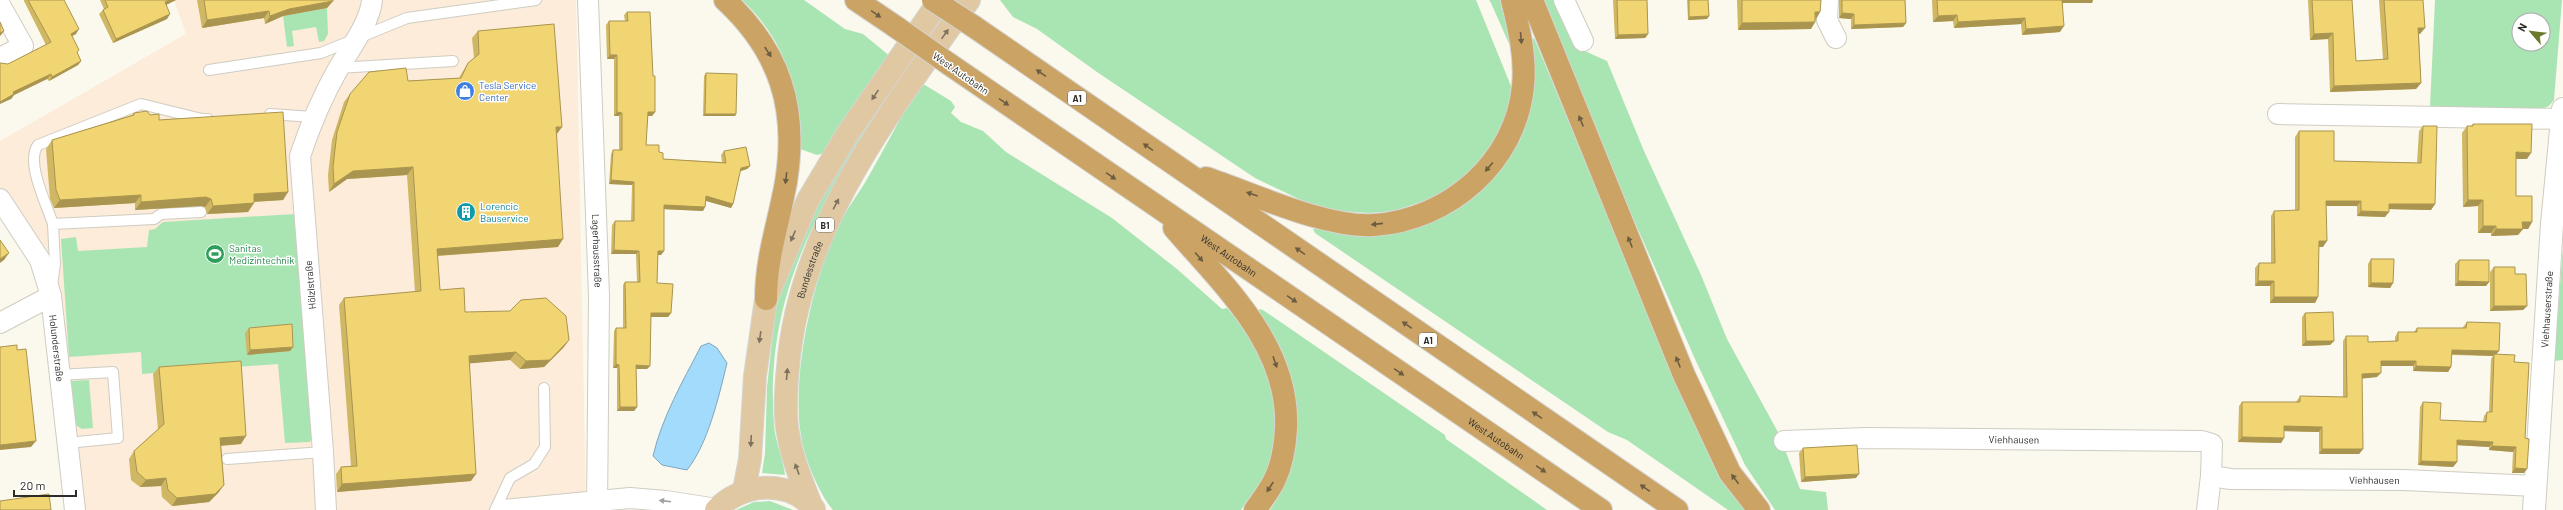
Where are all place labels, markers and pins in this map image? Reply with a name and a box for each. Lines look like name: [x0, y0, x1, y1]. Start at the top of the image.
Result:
place label: Tesla Service Center: [479, 79, 536, 103]
shop icon: Tesla Service Center: [454, 80, 476, 102]
place label: Lorencic Bauservice: [480, 200, 529, 224]
building icon: Lorencic Bauservice: [455, 201, 477, 223]
place label: Sanitas Medizintechnik: [229, 242, 294, 266]
sports icon: Sanitas Medizintechnik: [204, 243, 226, 265]

